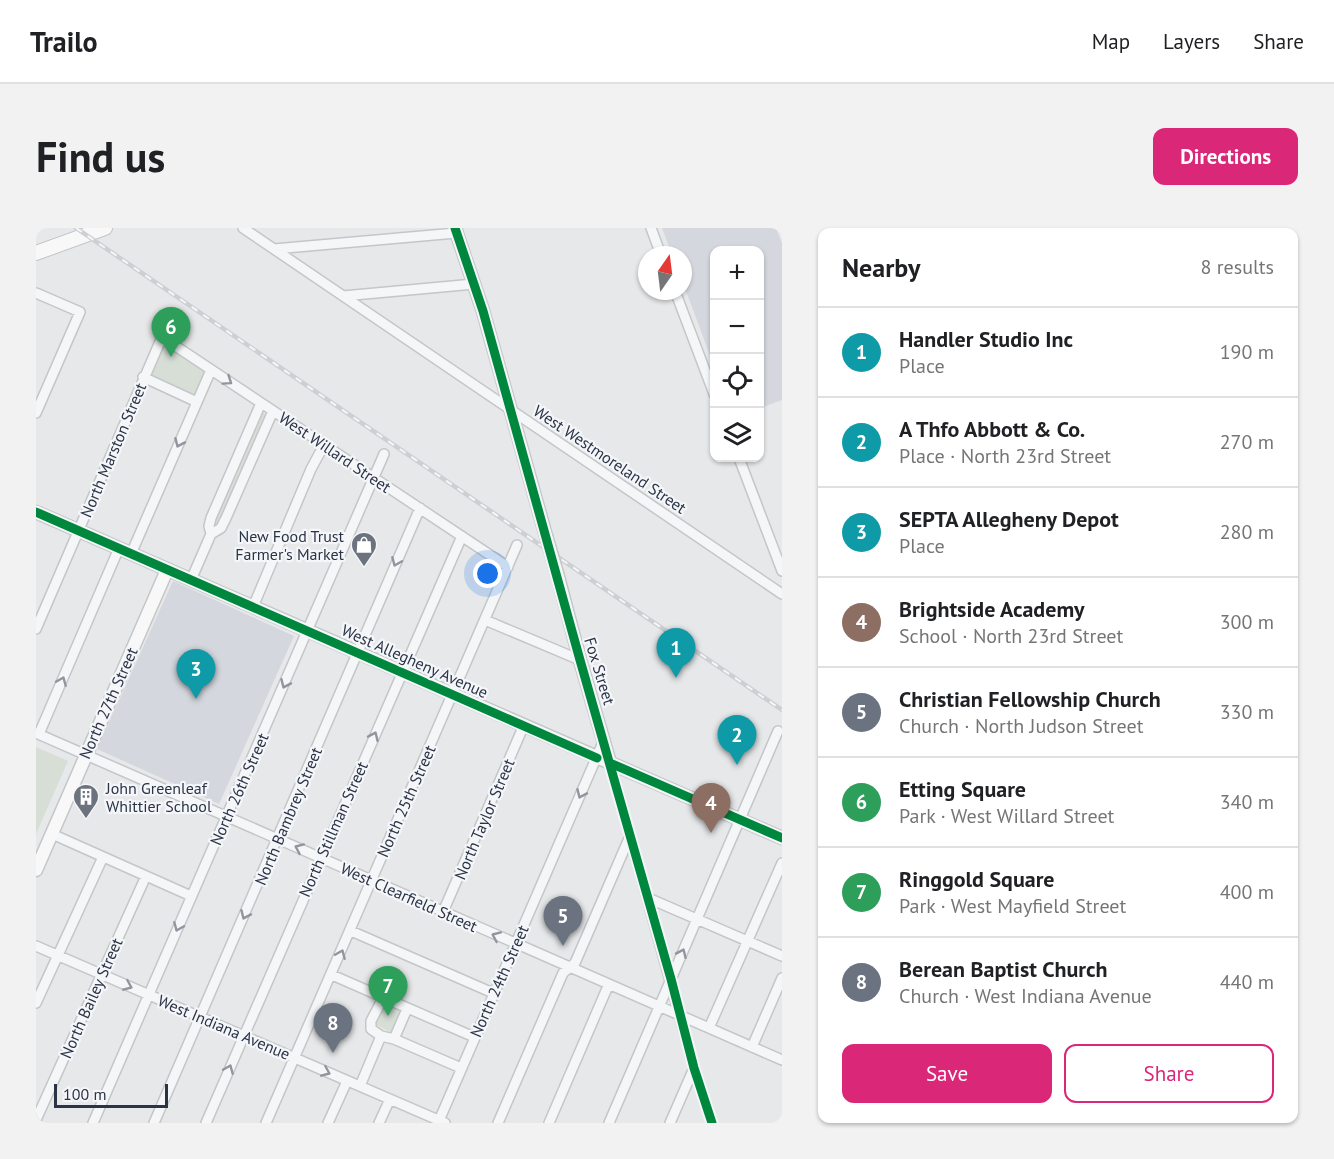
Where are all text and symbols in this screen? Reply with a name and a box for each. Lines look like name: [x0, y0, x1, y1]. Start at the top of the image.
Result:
text: Trailo: [30, 23, 97, 60]
text: Map: [1092, 28, 1130, 55]
text: Layers: [1163, 28, 1220, 55]
text: Share: [1253, 28, 1304, 55]
button: Directions: [1153, 128, 1298, 185]
text: Find us: [36, 129, 165, 184]
north arrow: [638, 246, 692, 300]
map controls: [710, 246, 764, 462]
button: +: [710, 246, 764, 300]
text: Nearby: [842, 251, 920, 284]
text: 8 results: [1201, 254, 1274, 280]
button: −: [710, 300, 764, 354]
pin: 6: [152, 308, 190, 357]
text: Handler Studio Inc: [899, 325, 1073, 353]
text: 1: [856, 339, 867, 365]
text: 190 m: [1220, 339, 1274, 365]
text: Place: [899, 353, 945, 379]
button: locate: [710, 354, 764, 408]
one-way arrow: [221, 374, 232, 385]
street label: North Marston Street: [76, 379, 151, 520]
street label: West Westmoreland Street: [530, 400, 691, 518]
street label: West Willard Street: [275, 407, 395, 497]
button: layers: [710, 408, 764, 462]
text: A Thfo Abbott & Co.: [899, 415, 1085, 443]
text: 2: [856, 429, 867, 455]
text: 270 m: [1220, 429, 1274, 455]
one-way arrow: [174, 437, 186, 448]
text: Place · North 23rd Street: [899, 443, 1111, 469]
text: SEPTA Allegheny Depot: [899, 505, 1119, 533]
text: 3: [856, 519, 867, 545]
text: 280 m: [1220, 519, 1274, 545]
place label: New Food Trust Farmer's Market: [235, 526, 345, 564]
shop icon: New Food Trust Farmer's Market: [349, 530, 379, 568]
text: Place: [899, 533, 945, 559]
one-way arrow: [391, 556, 403, 567]
your location: [473, 559, 502, 588]
text: Brightside Academy: [899, 595, 1085, 623]
text: 4: [856, 609, 867, 635]
text: 300 m: [1220, 609, 1274, 635]
street label: West Allegheny Avenue: [339, 620, 491, 702]
text: School · North 23rd Street: [899, 623, 1123, 649]
pin: 1: [656, 628, 696, 678]
street label: Fox Street: [580, 635, 620, 708]
street label: North 27th Street: [74, 644, 142, 762]
pin: 3: [176, 650, 216, 699]
one-way arrow: [55, 676, 67, 687]
one-way arrow: [280, 678, 292, 689]
text: Christian Fellowship Church: [899, 685, 1161, 713]
text: 5: [856, 699, 867, 725]
text: 330 m: [1220, 699, 1274, 725]
text: Church · North Judson Street: [899, 713, 1143, 739]
pin: 2: [718, 716, 756, 765]
street label: North 26th Street: [205, 729, 273, 848]
one-way arrow: [366, 732, 378, 743]
street label: North 25th Street: [372, 741, 440, 860]
street label: North Bambrey Street: [250, 744, 326, 888]
street label: North Taylor Street: [449, 755, 519, 883]
street label: North Stillman Street: [294, 758, 372, 900]
text: Etting Square: [899, 775, 1026, 803]
place label: John Greenleaf Whittier School: [105, 778, 212, 816]
building icon: John Greenleaf Whittier School: [71, 782, 101, 820]
pin: 4: [692, 784, 730, 833]
one-way arrow: [576, 788, 588, 799]
text: 6: [856, 789, 867, 815]
text: 340 m: [1220, 789, 1274, 815]
text: Park · West Willard Street: [899, 803, 1114, 829]
one-way arrow: [294, 844, 305, 856]
street label: West Clearfield Street: [337, 858, 481, 936]
text: Ringgold Square: [899, 865, 1055, 893]
text: 7: [856, 879, 867, 905]
text: 400 m: [1220, 879, 1274, 905]
text: Park · West Mayfield Street: [899, 893, 1126, 919]
pin: 5: [544, 896, 582, 946]
one-way arrow: [240, 909, 252, 920]
one-way arrow: [173, 921, 185, 932]
street label: North 24th Street: [465, 921, 533, 1040]
one-way arrow: [492, 931, 503, 943]
street label: North Bailey Street: [55, 934, 127, 1061]
one-way arrow: [675, 949, 687, 960]
one-way arrow: [333, 950, 345, 961]
text: Berean Baptist Church: [899, 955, 1108, 983]
pin: 7: [368, 966, 408, 1016]
text: 8: [856, 969, 867, 995]
text: 440 m: [1220, 969, 1274, 995]
one-way arrow: [122, 978, 133, 990]
text: Church · West Indiana Avenue: [899, 983, 1152, 1009]
street label: West Indiana Avenue: [155, 990, 293, 1064]
pin: 8: [314, 1004, 352, 1053]
button: Save: [842, 1044, 1052, 1103]
button: Share: [1064, 1044, 1274, 1103]
one-way arrow: [320, 1064, 331, 1076]
one-way arrow: [222, 1065, 234, 1076]
scale bar: [54, 1081, 168, 1108]
text: 100 m: [63, 1084, 106, 1104]

